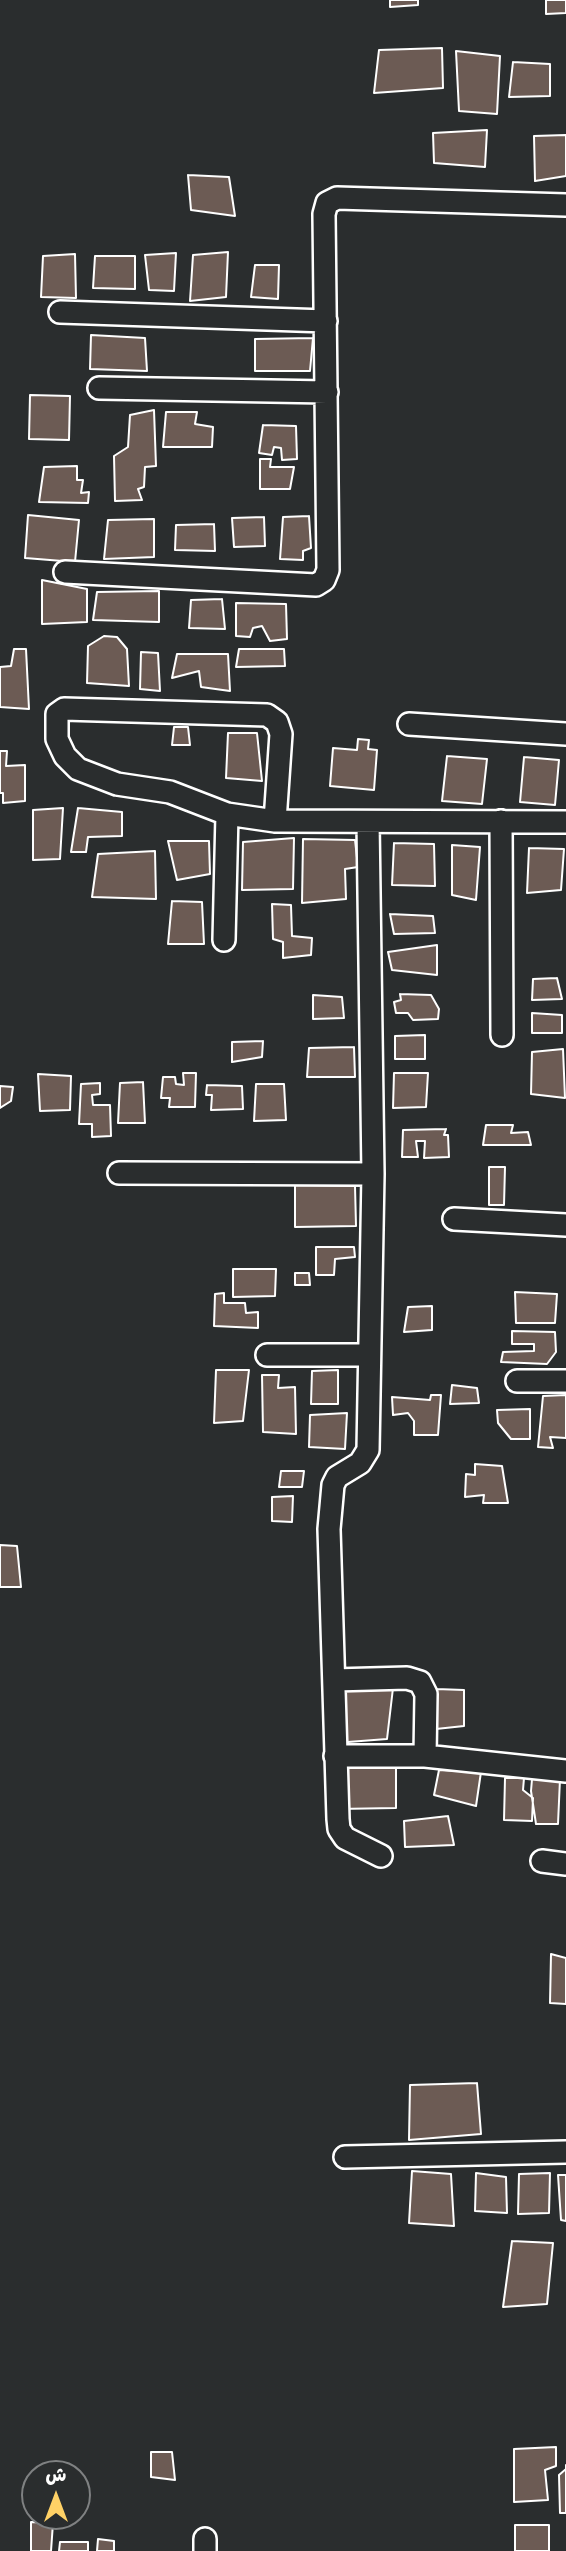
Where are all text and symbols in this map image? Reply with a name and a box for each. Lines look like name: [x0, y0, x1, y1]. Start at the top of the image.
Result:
north arrow: [21, 2460, 91, 2530]
text: ش: [46, 2464, 66, 2487]

